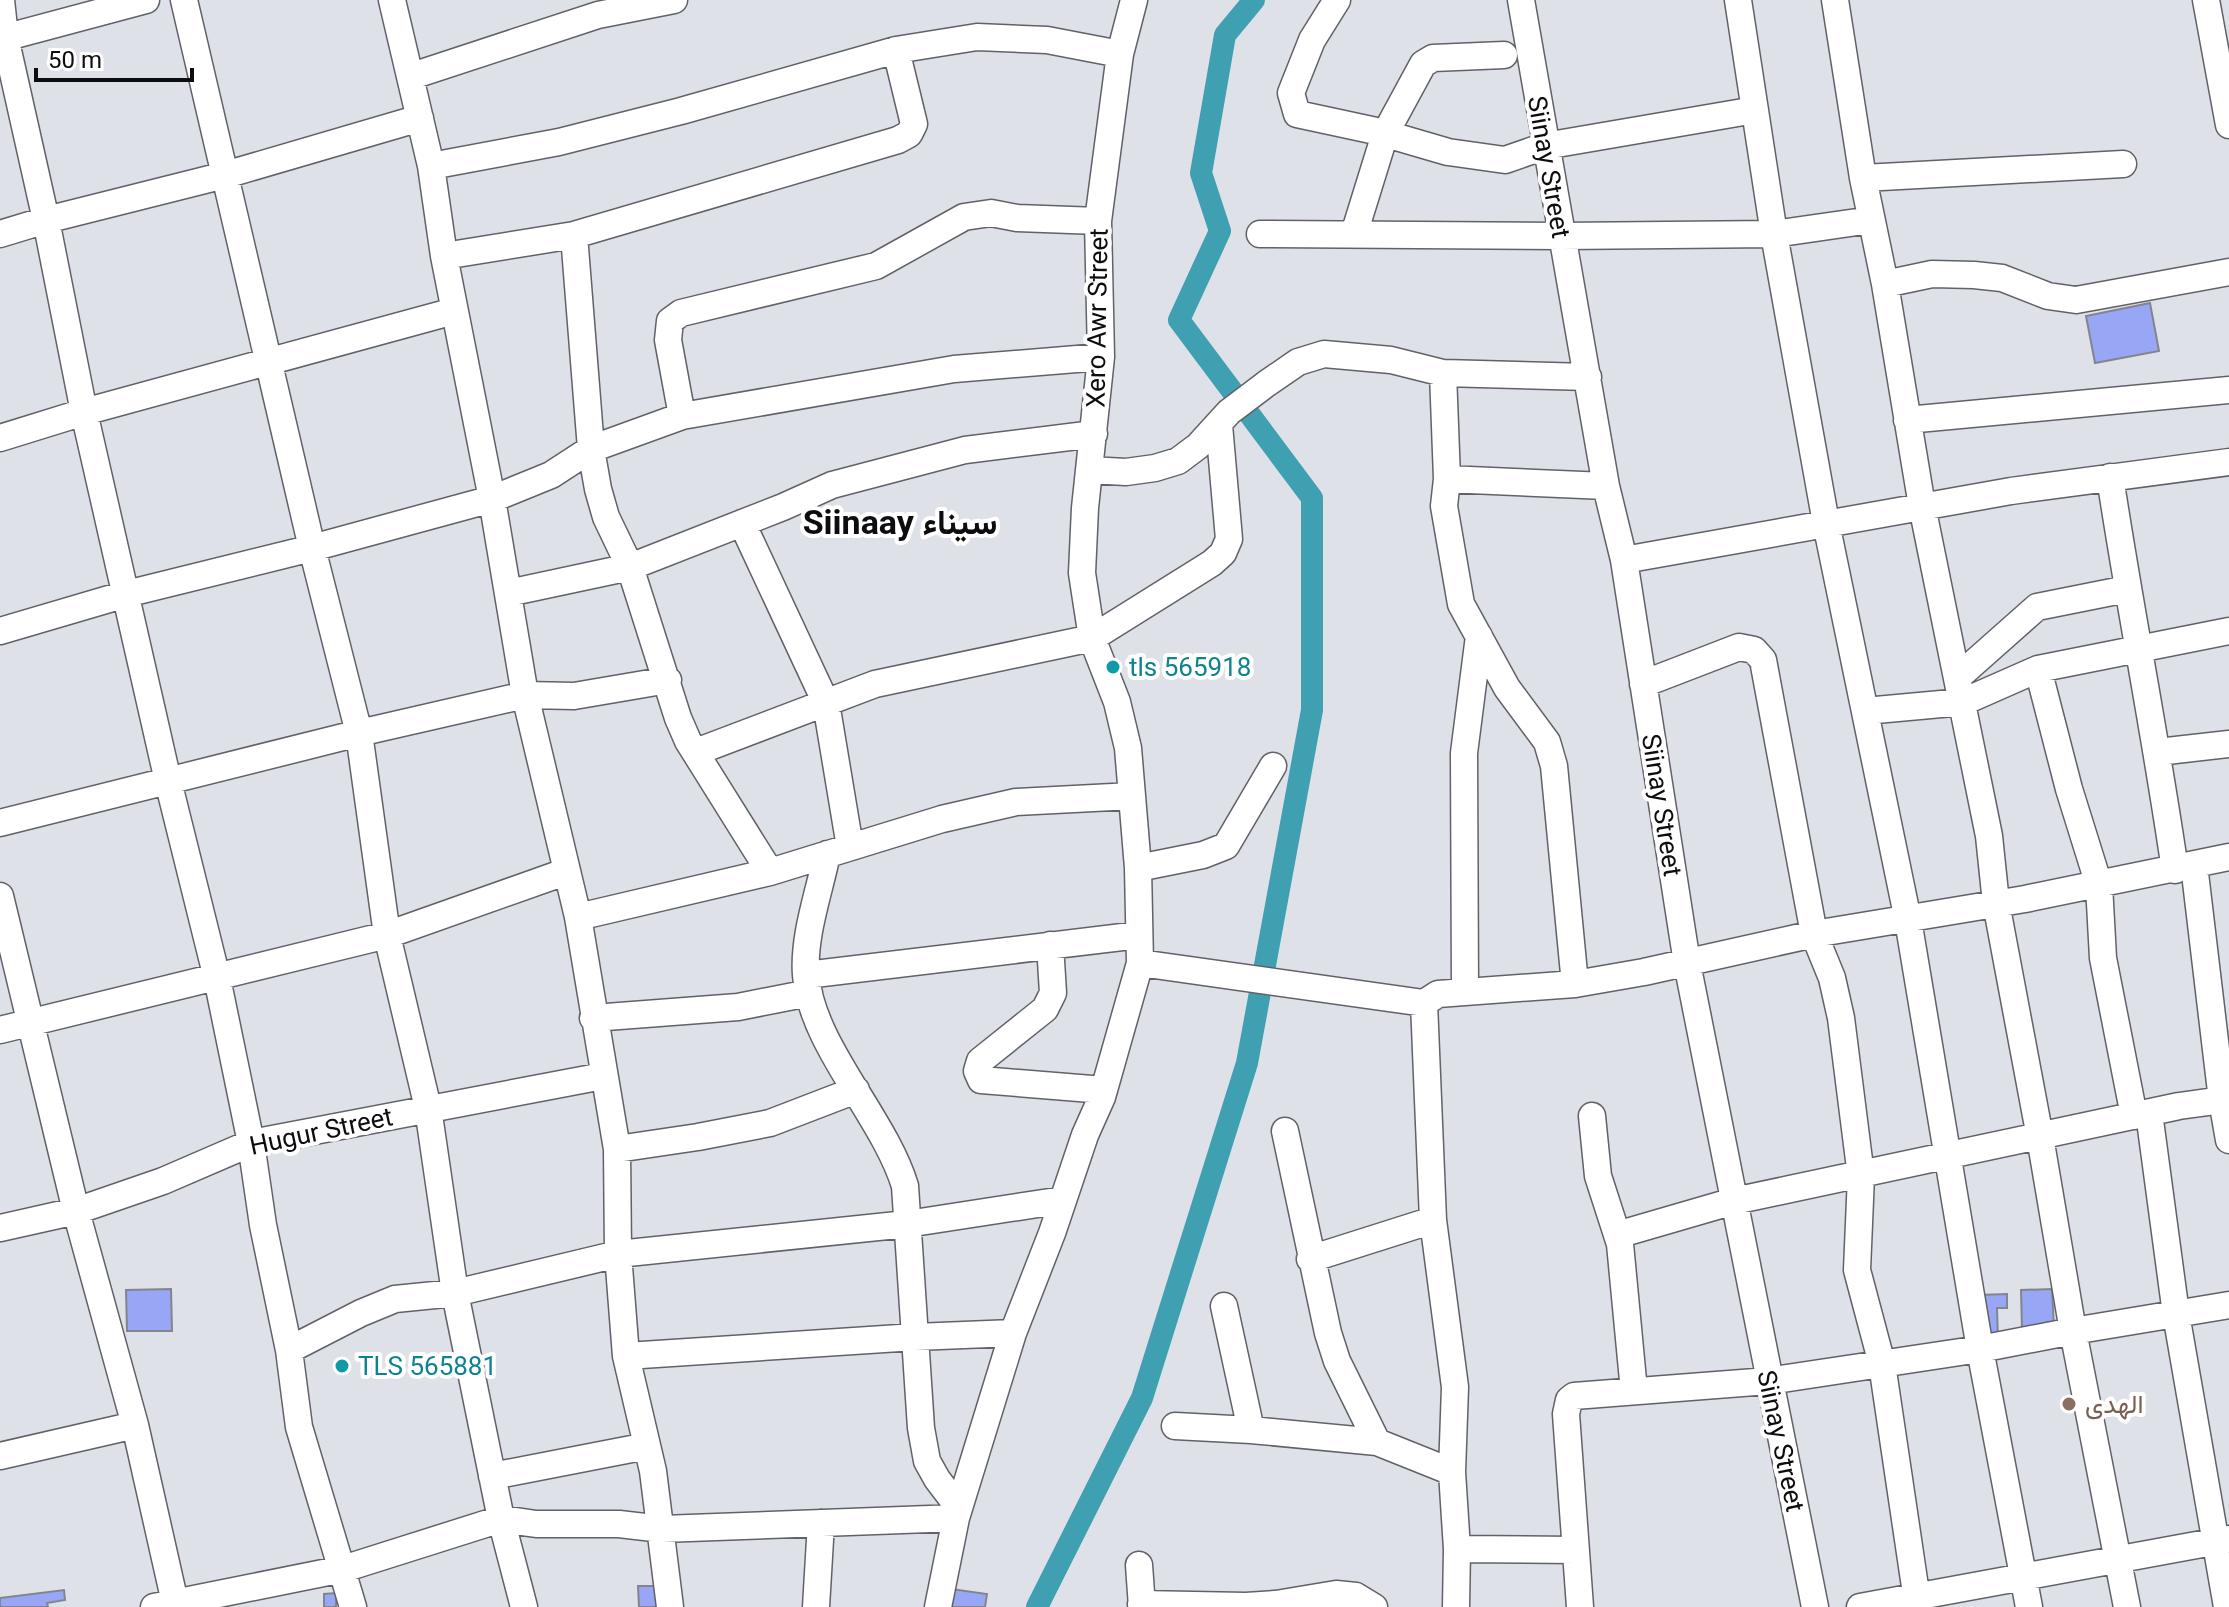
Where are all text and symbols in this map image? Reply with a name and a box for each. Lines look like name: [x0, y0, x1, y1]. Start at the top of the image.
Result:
scale bar: [36, 32, 192, 82]
text: 50 m: [48, 46, 102, 74]
street label: Siinay Street: [1522, 94, 1576, 240]
street label: Xero Awr Street: [1080, 228, 1114, 408]
district label: Siinaay سيناء: [803, 502, 997, 542]
place label: tls 565918: [1129, 652, 1251, 682]
marker: tls 565918: [1104, 658, 1122, 676]
street label: Siinay Street: [1636, 732, 1688, 878]
street label: Hugur Street: [247, 1101, 395, 1161]
place label: TLS 565881: [358, 1351, 497, 1381]
marker: TLS 565881: [333, 1357, 351, 1375]
street label: Siinay Street: [1751, 1368, 1811, 1514]
place label: الهدى: [2085, 1389, 2144, 1420]
marker: الهدى: [2060, 1395, 2078, 1413]

